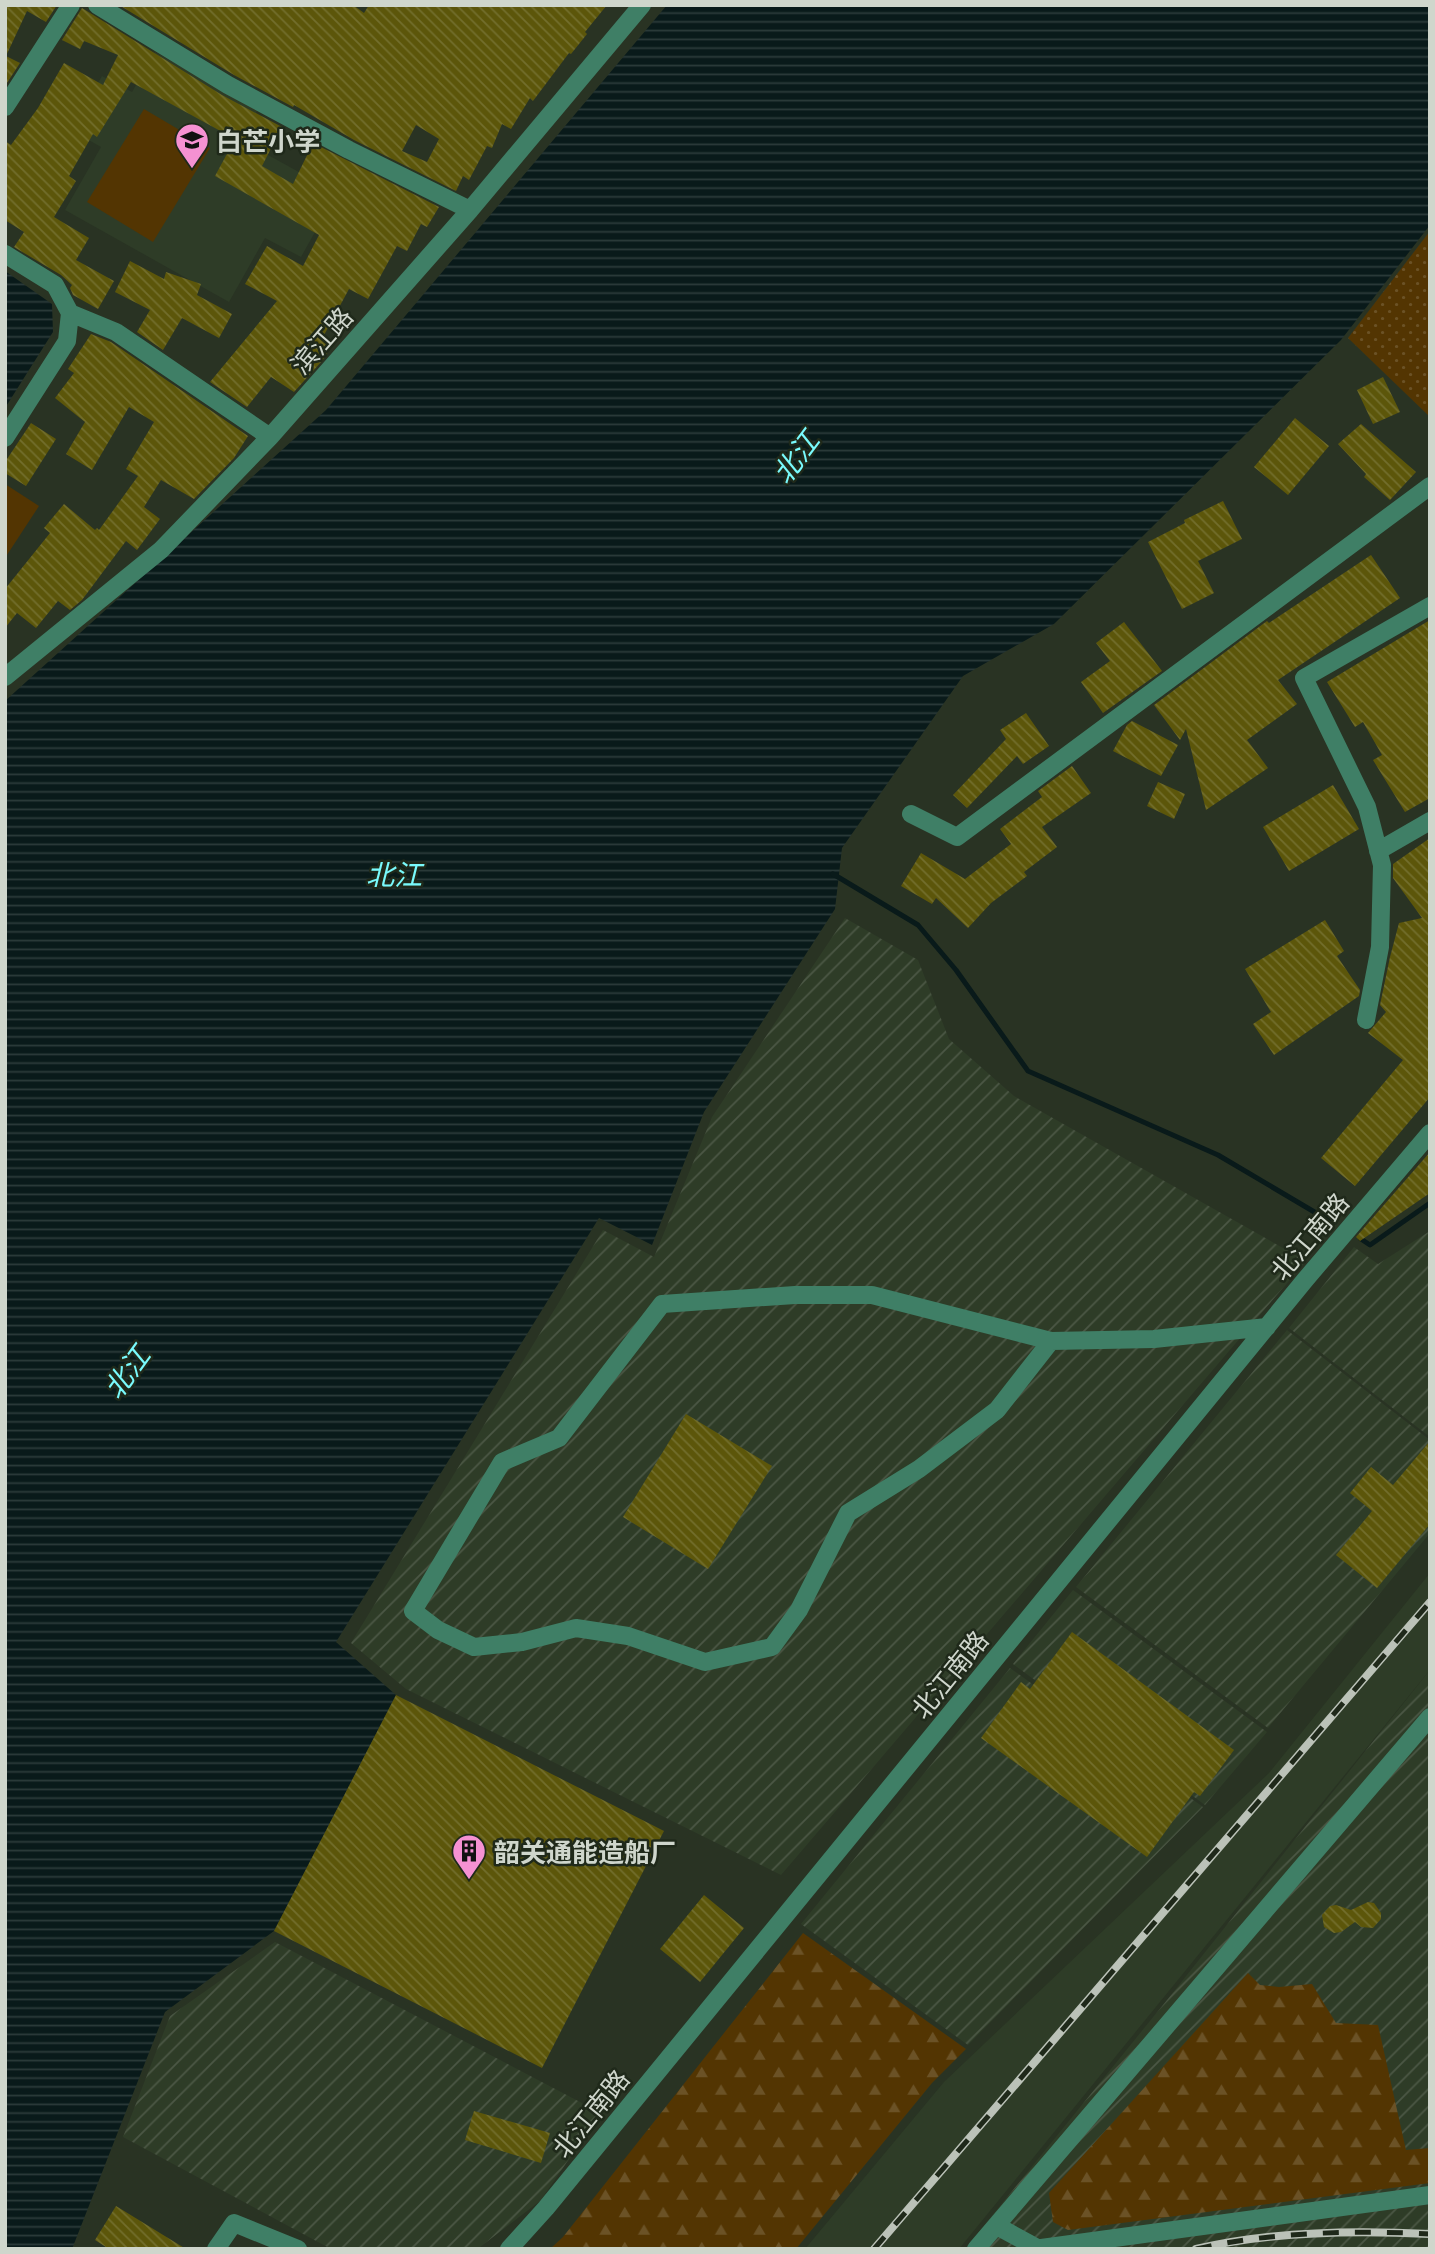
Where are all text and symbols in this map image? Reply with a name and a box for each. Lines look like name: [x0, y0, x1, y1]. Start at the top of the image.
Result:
school or university icon: 白芒小学: [173, 121, 211, 170]
place label: 白芒小学: [216, 125, 320, 156]
street label: 滨江路: [284, 300, 358, 380]
water label: 北江: [765, 422, 827, 490]
water label: 北江: [366, 857, 425, 891]
street label: 北江南路: [1264, 1186, 1354, 1286]
water label: 北江: [96, 1337, 158, 1405]
street label: 北江南路: [904, 1624, 994, 1724]
building icon: 韶关通能造船厂: [450, 1832, 488, 1881]
place label: 韶关通能造船厂: [494, 1836, 676, 1867]
street label: 北江南路: [545, 2063, 635, 2163]

